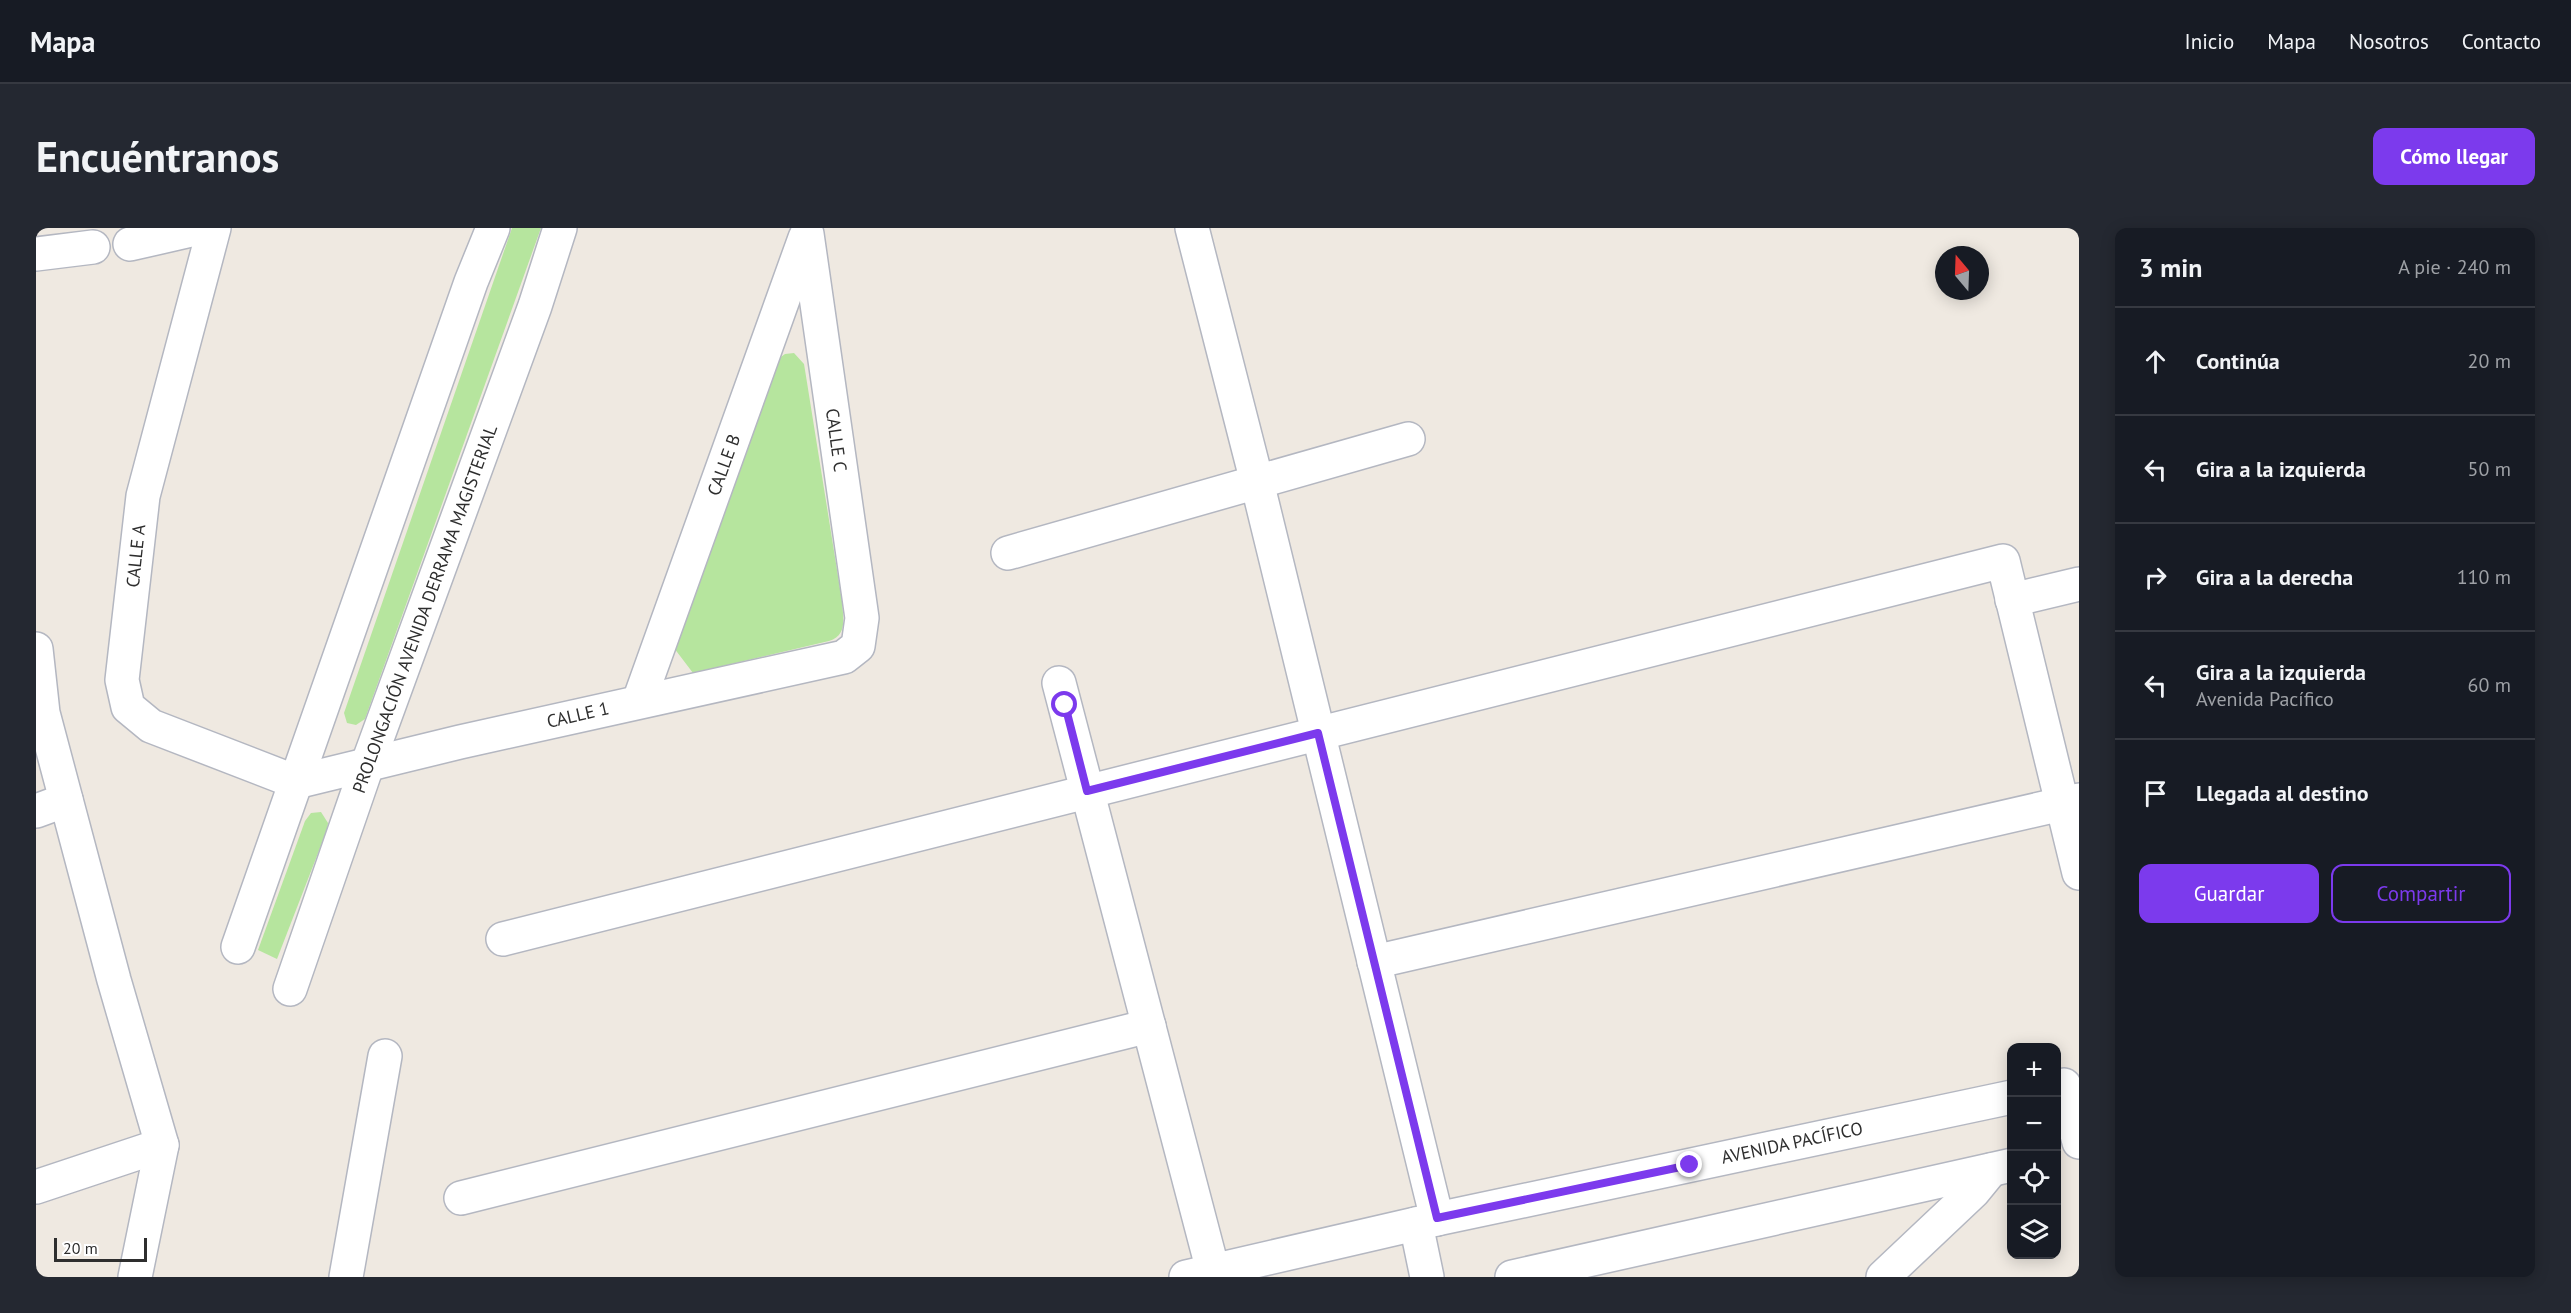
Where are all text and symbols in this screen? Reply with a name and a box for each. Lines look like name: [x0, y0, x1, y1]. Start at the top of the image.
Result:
text: Mapa: [30, 23, 95, 60]
text: Inicio: [2185, 28, 2234, 55]
text: Mapa: [2267, 28, 2316, 55]
text: Nosotros: [2349, 28, 2429, 55]
text: Contacto: [2462, 28, 2541, 55]
button: Cómo llegar: [2373, 128, 2535, 185]
text: Encuéntranos: [36, 129, 279, 184]
north arrow: [1935, 246, 1989, 300]
text: 3 min: [2139, 251, 2202, 284]
text: A pie · 240 m: [2398, 254, 2511, 280]
icon: ahead: [2139, 345, 2172, 378]
text: Continúa: [2196, 347, 2280, 375]
text: 20 m: [2468, 348, 2511, 374]
street label: CALLE C: [821, 407, 852, 473]
street label: PROLONGACIÓN AVENIDA DERRAMA MAGISTERIAL: [347, 422, 502, 796]
street label: CALLE B: [702, 431, 745, 499]
icon: left: [2139, 453, 2172, 486]
text: Gira a la izquierda: [2196, 455, 2366, 483]
text: 50 m: [2468, 456, 2511, 482]
street label: CALLE A: [121, 523, 150, 589]
icon: right: [2139, 561, 2172, 594]
text: Gira a la derecha: [2196, 563, 2353, 591]
text: 110 m: [2457, 564, 2511, 590]
text: Gira a la izquierda: [2196, 658, 2366, 686]
icon: left: [2139, 669, 2172, 702]
text: 60 m: [2468, 672, 2511, 698]
text: Avenida Pacífico: [2196, 686, 2334, 712]
route start: [1051, 691, 1077, 717]
street label: CALLE 1: [545, 696, 611, 733]
icon: arrive: [2139, 777, 2172, 810]
text: Llegada al destino: [2196, 779, 2369, 807]
button: Guardar: [2139, 864, 2319, 923]
button: Compartir: [2331, 864, 2511, 923]
map controls: [2007, 1043, 2061, 1259]
button: +: [2007, 1043, 2061, 1097]
button: −: [2007, 1097, 2061, 1151]
street label: AVENIDA PACÍFICO: [1719, 1116, 1865, 1169]
route end: [1676, 1151, 1702, 1177]
button: locate: [2007, 1151, 2061, 1205]
button: layers: [2007, 1205, 2061, 1259]
scale bar: [54, 1235, 147, 1262]
text: 20 m: [63, 1238, 98, 1258]

